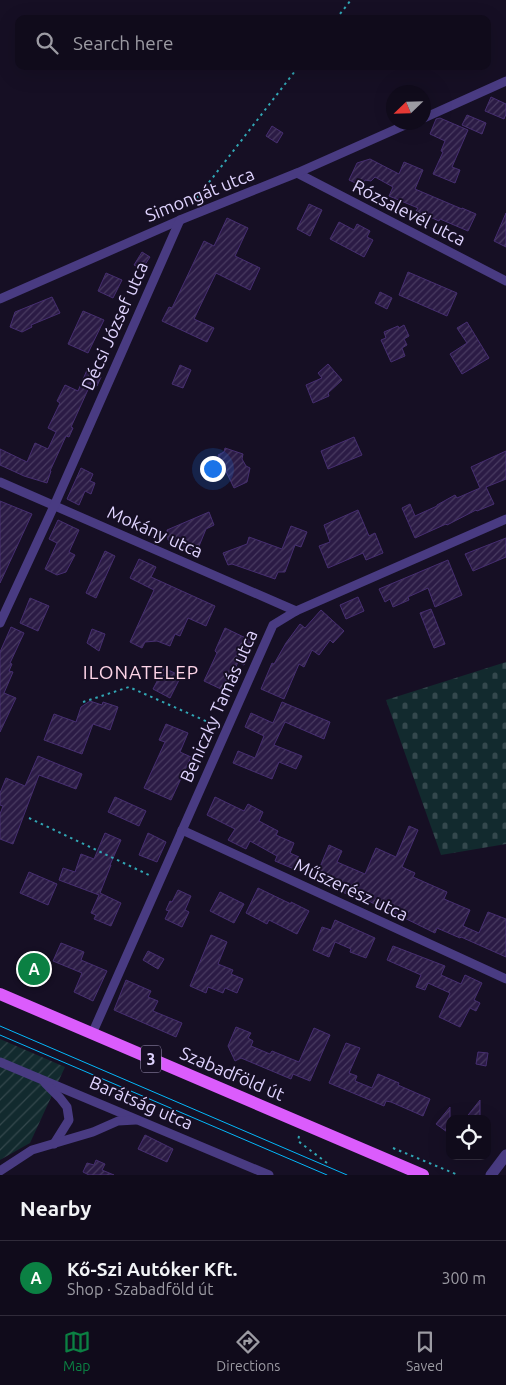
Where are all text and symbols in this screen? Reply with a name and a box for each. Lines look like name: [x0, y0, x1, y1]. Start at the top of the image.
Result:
search box: [15, 15, 491, 70]
icon: search: [33, 29, 61, 57]
text: Search here: [73, 32, 173, 54]
north arrow: [386, 85, 431, 130]
street label: Simongát utca: [142, 163, 257, 225]
street label: Rózsalevél utca: [350, 175, 469, 249]
street label: Décsi József utca: [77, 258, 151, 393]
your location: [200, 456, 226, 482]
street label: Mokány utca: [105, 501, 206, 561]
street label: Beniczky Tamás utca: [175, 626, 261, 785]
district label: ILONATELEP: [83, 661, 199, 683]
street label: Műszerész utca: [291, 854, 412, 924]
pin: A: [18, 950, 50, 988]
street label: Szabadföld út: [177, 1042, 288, 1104]
road number: 3: [141, 1046, 161, 1072]
street label: Barátság utca: [87, 1071, 196, 1133]
map controls: [446, 1115, 491, 1160]
button: locate: [446, 1115, 491, 1160]
text: Nearby: [20, 1196, 91, 1220]
text: Kő-Szi Autóker Kft.: [67, 1258, 237, 1280]
text: A: [30, 1269, 42, 1287]
text: 300 m: [441, 1269, 486, 1287]
text: Shop · Szabadföld út: [67, 1280, 213, 1298]
tab: Map: [63, 1328, 91, 1374]
tab: Directions: [216, 1328, 280, 1374]
tab: Saved: [406, 1328, 443, 1374]

